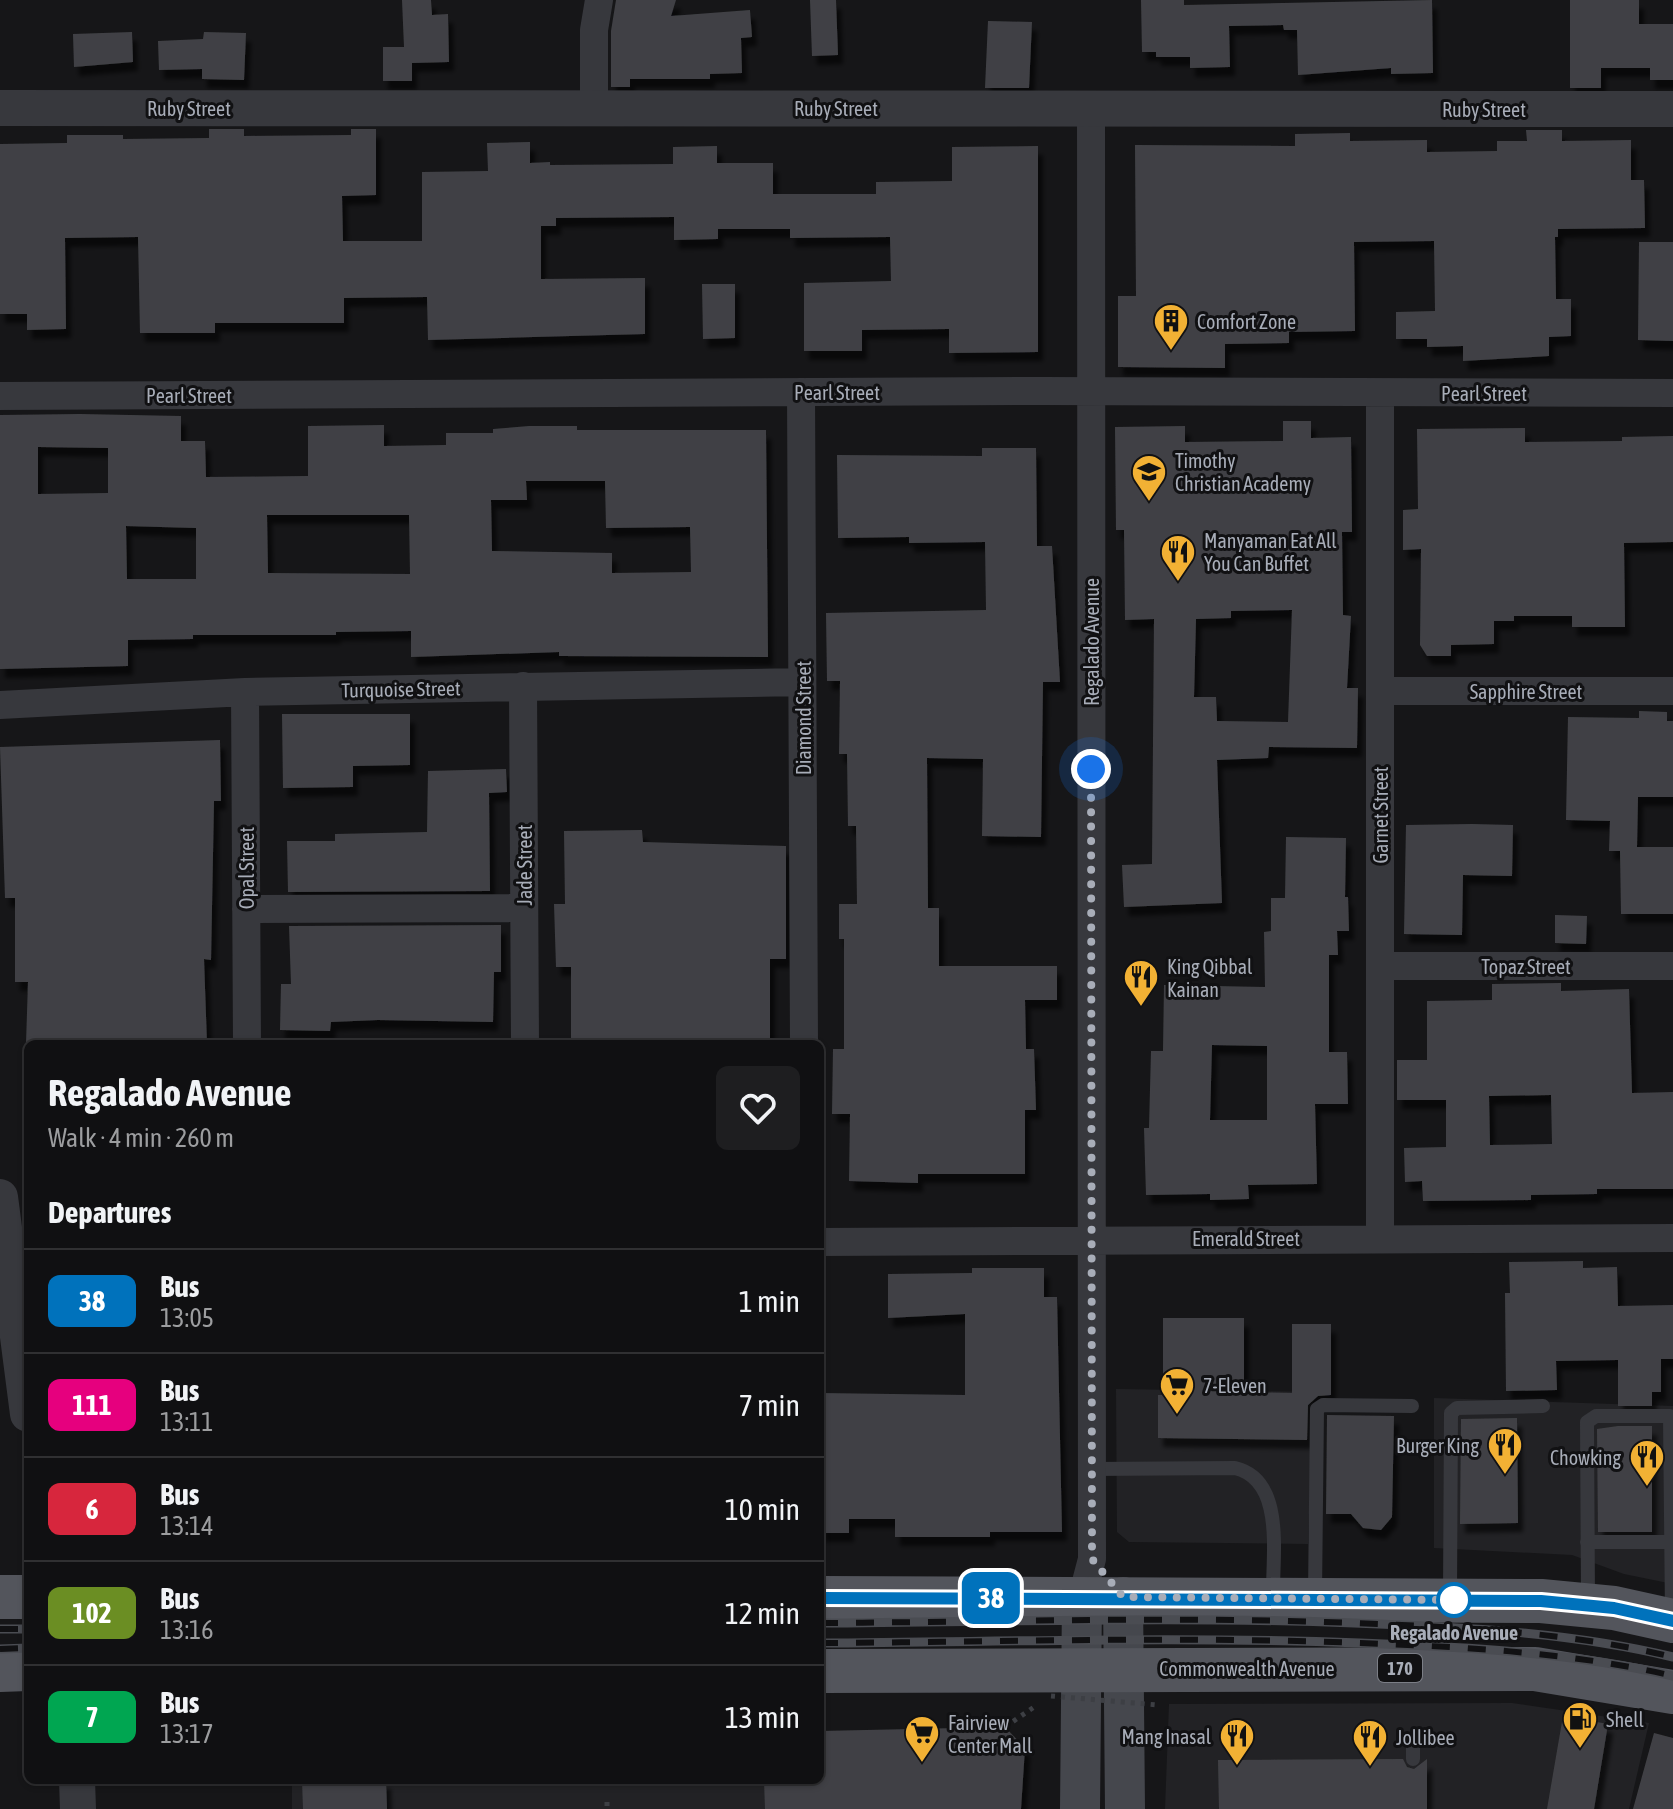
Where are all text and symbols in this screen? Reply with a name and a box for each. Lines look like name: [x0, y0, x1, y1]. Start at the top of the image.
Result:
street label: Ruby Street: [147, 97, 231, 120]
street label: Ruby Street: [794, 97, 878, 120]
street label: Ruby Street: [1442, 98, 1526, 121]
building icon: Comfort Zone: [1152, 302, 1190, 352]
place label: Comfort Zone: [1197, 310, 1296, 333]
street label: Pearl Street: [794, 381, 880, 404]
street label: Pearl Street: [1441, 382, 1527, 405]
street label: Pearl Street: [146, 384, 232, 407]
place label: Timothy Christian Academy: [1175, 449, 1311, 495]
school or university icon: Timothy Christian Academy: [1130, 453, 1168, 503]
place label: Manyaman Eat All You Can Buffet: [1204, 529, 1337, 575]
restaurant icon: Manyaman Eat All You Can Buffet: [1159, 533, 1197, 583]
street label: Regalado Avenue: [1080, 578, 1103, 706]
street label: Diamond Street: [792, 660, 815, 775]
street label: Turquoise Street: [341, 676, 461, 702]
street label: Sapphire Street: [1470, 680, 1583, 703]
your location: [1071, 749, 1111, 789]
street label: Garnet Street: [1369, 766, 1392, 863]
street label: Jade Street: [513, 824, 536, 905]
street label: Opal Street: [235, 827, 258, 909]
place label: King Qibbal Kainan: [1167, 955, 1253, 1001]
street label: Topaz Street: [1481, 955, 1571, 978]
restaurant icon: King Qibbal Kainan: [1122, 958, 1160, 1008]
button: heart: [716, 1066, 800, 1150]
text: Regalado Avenue: [48, 1071, 292, 1114]
text: Walk · 4 min · 260 m: [48, 1123, 234, 1153]
text: Departures: [48, 1195, 171, 1229]
street label: Emerald Street: [1192, 1227, 1300, 1250]
text: Bus: [160, 1269, 199, 1303]
text: 1 min: [739, 1284, 800, 1318]
text: 38: [79, 1285, 105, 1317]
text: 13:05: [160, 1303, 214, 1333]
supermarket icon: 7-Eleven: [1158, 1366, 1196, 1416]
text: Bus: [160, 1373, 199, 1407]
place label: 7-Eleven: [1203, 1374, 1267, 1397]
text: 7 min: [739, 1388, 800, 1422]
text: 111: [72, 1389, 112, 1421]
text: 13:11: [160, 1407, 214, 1437]
restaurant icon: Burger King: [1486, 1426, 1524, 1476]
place label: Burger King: [1396, 1434, 1479, 1457]
restaurant icon: Chowking: [1628, 1438, 1666, 1488]
place label: Chowking: [1550, 1446, 1621, 1469]
text: Bus: [160, 1477, 199, 1511]
text: 10 min: [725, 1492, 800, 1526]
text: 6: [85, 1493, 99, 1525]
text: 13:14: [160, 1511, 214, 1541]
line badge: 38: [955, 1572, 1027, 1624]
text: Bus: [160, 1581, 199, 1615]
text: 38: [978, 1582, 1004, 1614]
marker: Regalado Avenue: [1437, 1583, 1471, 1617]
text: 12 min: [725, 1596, 800, 1630]
text: 102: [72, 1597, 112, 1629]
text: 13:16: [160, 1615, 214, 1645]
place label: Regalado Avenue: [1390, 1621, 1518, 1644]
road number: 170: [1378, 1654, 1422, 1682]
street label: Commonwealth Avenue: [1159, 1657, 1335, 1680]
text: Bus: [160, 1685, 199, 1719]
text: 13 min: [725, 1700, 800, 1734]
fuel station icon: Shell: [1561, 1700, 1599, 1750]
text: 7: [85, 1701, 99, 1733]
place label: Shell: [1606, 1708, 1644, 1731]
place label: Fairview Center Mall: [948, 1711, 1033, 1757]
supermarket icon: Fairview Center Mall: [903, 1714, 941, 1764]
restaurant icon: Mang Inasal: [1218, 1717, 1256, 1767]
restaurant icon: Jollibee: [1351, 1718, 1389, 1768]
text: 13:17: [160, 1719, 214, 1749]
place label: Mang Inasal: [1122, 1725, 1212, 1748]
place label: Jollibee: [1396, 1726, 1455, 1749]

